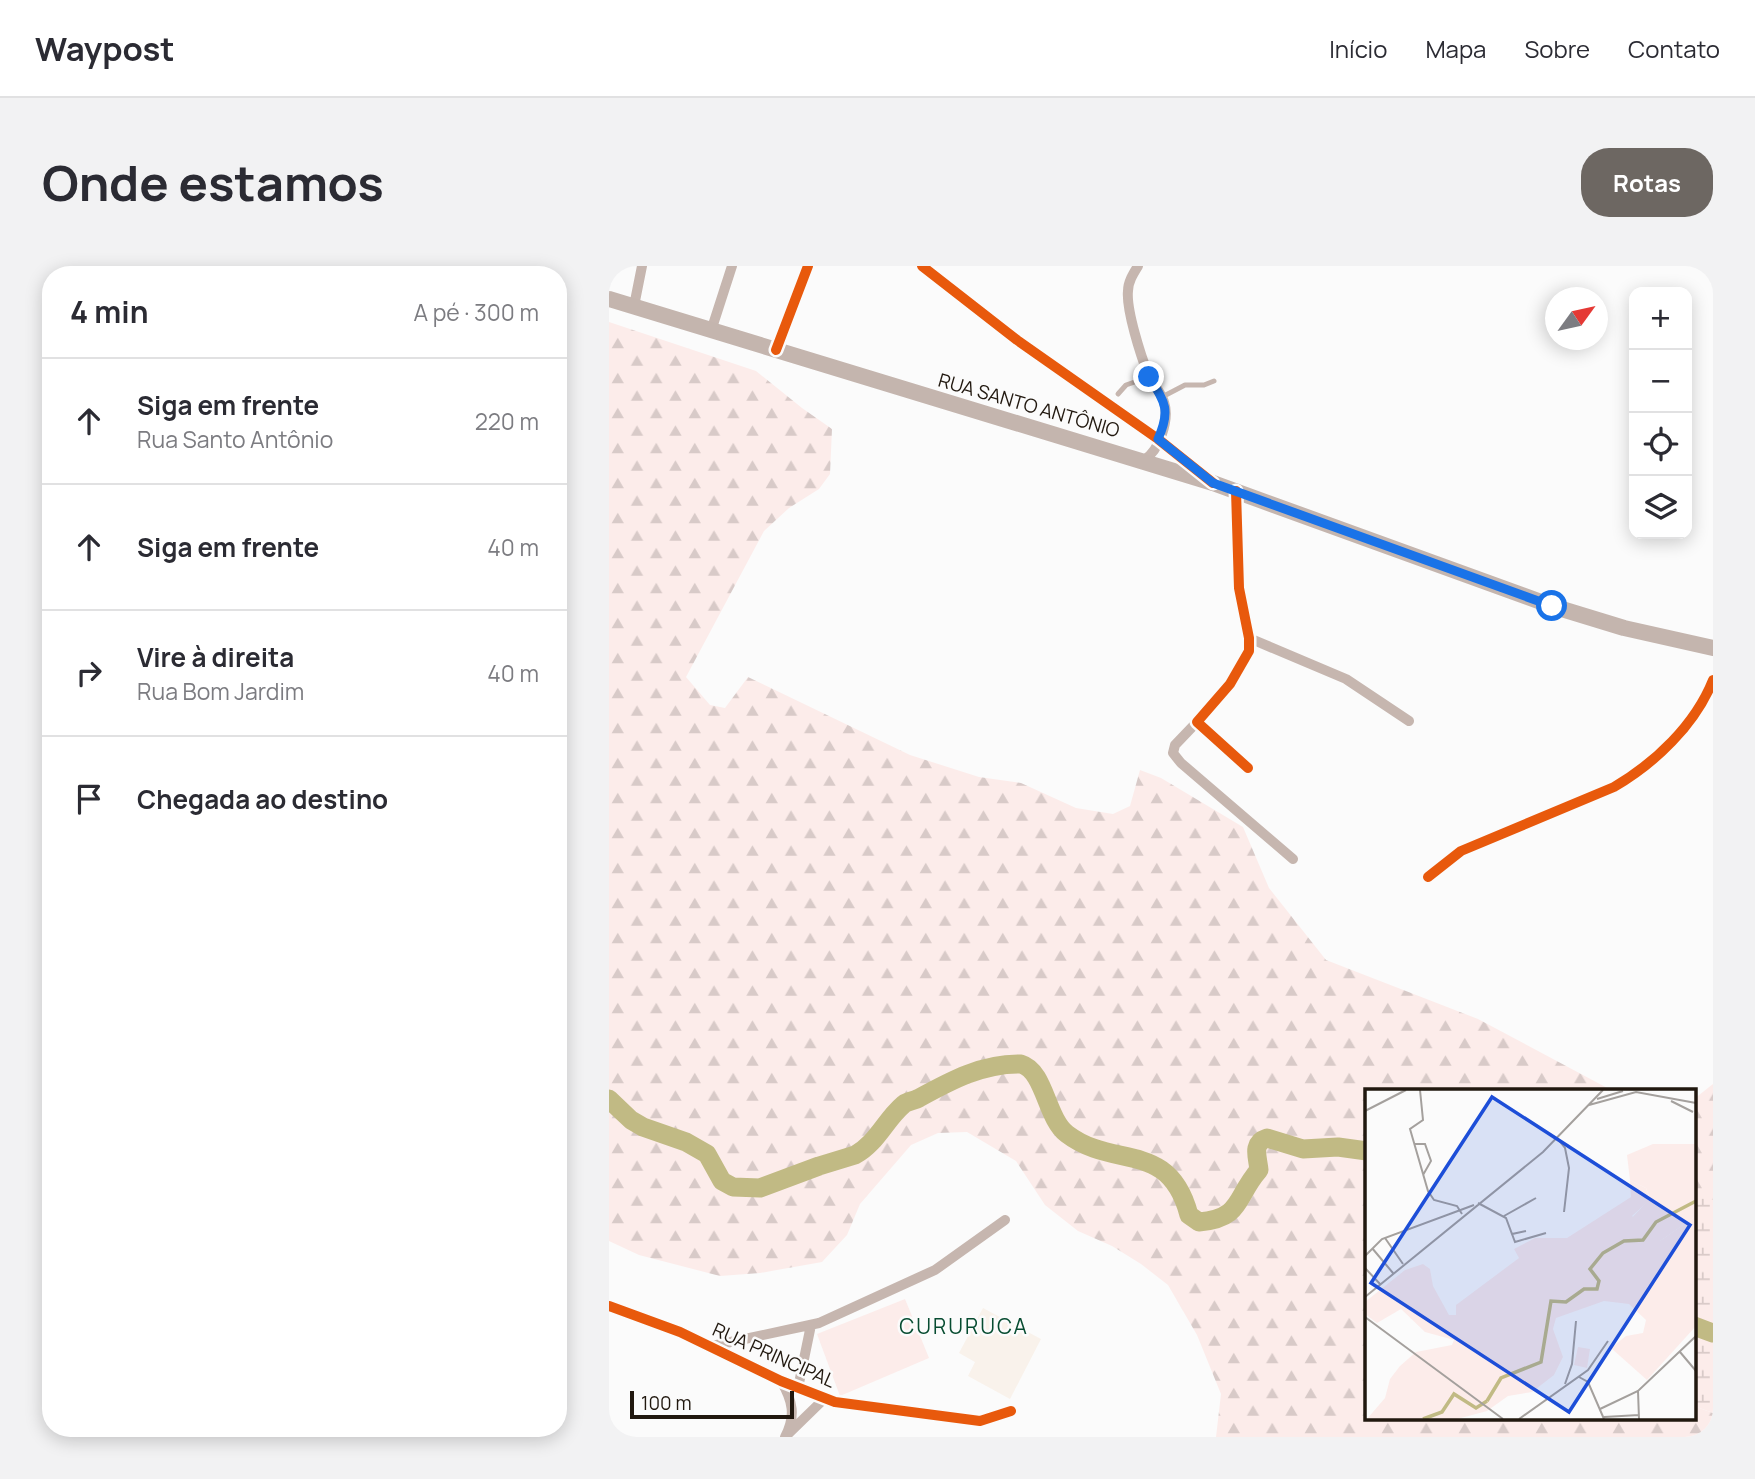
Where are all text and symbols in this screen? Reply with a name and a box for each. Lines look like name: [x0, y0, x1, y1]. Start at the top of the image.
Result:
text: Waypost: [35, 26, 175, 71]
text: Início: [1329, 32, 1387, 65]
text: Mapa: [1425, 32, 1486, 65]
text: Sobre: [1524, 32, 1590, 65]
text: Contato: [1628, 32, 1720, 65]
button: Rotas: [1581, 148, 1713, 217]
text: Onde estamos: [42, 149, 384, 216]
north arrow: [1545, 287, 1608, 350]
map controls: [1629, 287, 1692, 539]
button: +: [1629, 287, 1692, 350]
text: 4 min: [70, 291, 148, 332]
text: A pé · 300 m: [413, 296, 539, 328]
button: −: [1629, 350, 1692, 413]
route end: [1133, 361, 1164, 392]
street label: RUA SANTO ANTÔNIO: [935, 367, 1123, 443]
text: Siga em frente: [137, 387, 319, 423]
icon: ahead: [70, 402, 108, 440]
text: 220 m: [475, 405, 539, 437]
button: locate: [1629, 413, 1692, 476]
text: Rua Santo Antônio: [137, 423, 333, 455]
button: layers: [1629, 476, 1692, 539]
icon: ahead: [70, 528, 108, 566]
text: Siga em frente: [137, 529, 319, 565]
text: 40 m: [487, 531, 539, 563]
route start: [1536, 590, 1567, 621]
text: Vire à direita: [137, 639, 294, 675]
icon: right: [70, 654, 108, 692]
text: 40 m: [487, 657, 539, 689]
text: Rua Bom Jardim: [137, 675, 304, 707]
icon: arrive: [70, 780, 108, 818]
text: Chegada ao destino: [137, 781, 388, 817]
inset map: [1365, 1089, 1695, 1420]
district label: CURURUCA: [899, 1312, 1029, 1340]
street label: RUA PRINCIPAL: [709, 1316, 840, 1394]
scale bar: [630, 1388, 795, 1420]
text: 100 m: [641, 1390, 692, 1416]

